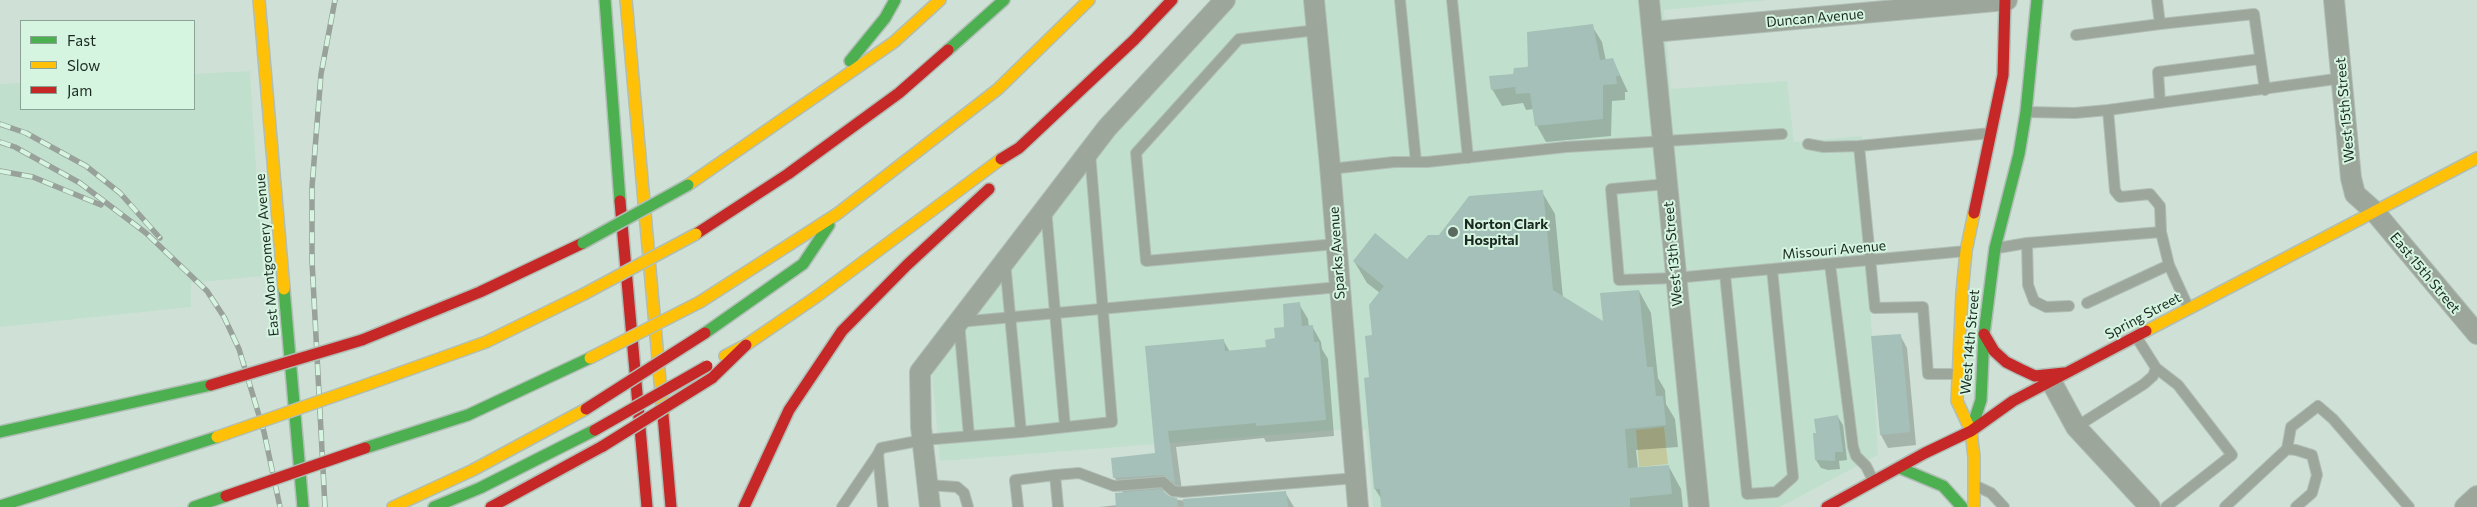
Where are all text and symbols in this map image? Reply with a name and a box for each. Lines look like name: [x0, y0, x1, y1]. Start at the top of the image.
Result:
street label: Duncan Avenue: [1766, 5, 1864, 31]
legend: [20, 20, 195, 110]
text: Fast: [67, 31, 96, 49]
text: Slow: [67, 56, 100, 74]
street label: West 15th Street: [2332, 57, 2358, 163]
text: Jam: [67, 81, 92, 99]
street label: East Montgomery Avenue: [252, 173, 282, 337]
street label: West 13th Street: [1660, 201, 1686, 307]
street label: Sparks Avenue: [1325, 206, 1349, 300]
place label: Norton Clark Hospital: [1464, 216, 1548, 248]
marker: Norton Clark Hospital: [1446, 225, 1460, 239]
street label: East 15th Street: [2386, 229, 2464, 317]
street label: Missouri Avenue: [1781, 237, 1887, 263]
street label: West 14th Street: [1957, 289, 1983, 395]
street label: Spring Street: [2102, 289, 2184, 343]

